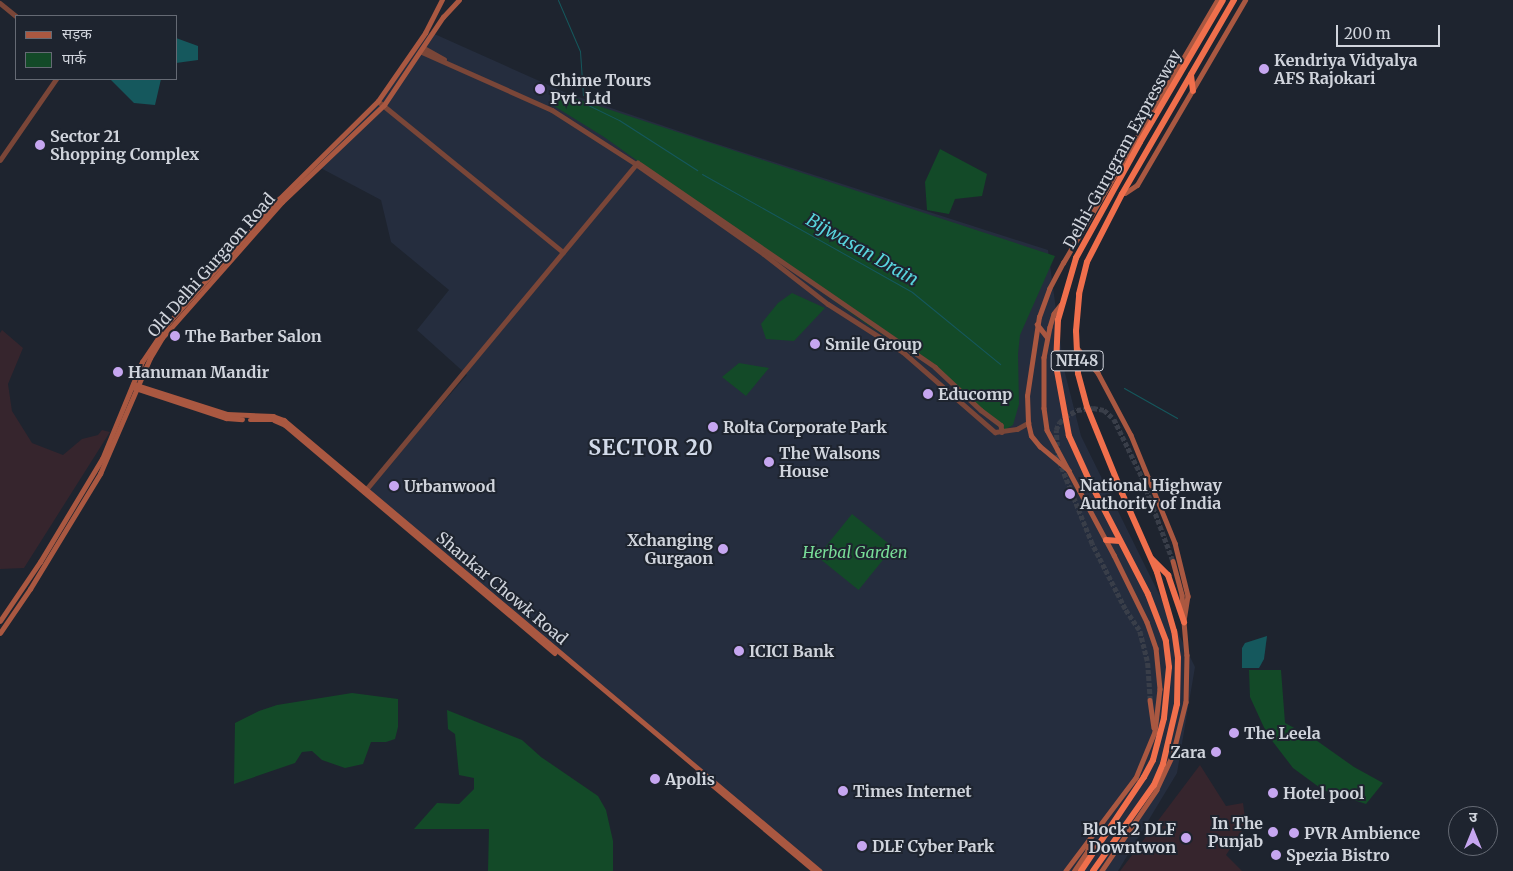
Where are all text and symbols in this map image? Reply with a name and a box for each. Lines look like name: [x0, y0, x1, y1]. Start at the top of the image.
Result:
legend: [15, 15, 178, 80]
scale bar: [1338, 15, 1442, 47]
text: सड़क: [62, 24, 92, 43]
text: 200 m: [1344, 24, 1391, 43]
street label: Delhi-Gurugram Expressway: [1059, 46, 1185, 252]
text: पार्क: [62, 49, 86, 68]
place label: Kendriya Vidyalya AFS Rajokari: [1274, 50, 1417, 88]
marker: Kendriya Vidyalya AFS Rajokari: [1258, 63, 1270, 75]
place label: Chime Tours Pvt. Ltd: [550, 70, 651, 108]
marker: Chime Tours Pvt. Ltd: [534, 83, 546, 95]
place label: Sector 21 Shopping Complex: [50, 126, 199, 164]
marker: Sector 21 Shopping Complex: [34, 139, 46, 151]
street label: Old Delhi Gurgaon Road: [143, 189, 279, 341]
water label: Bijwasan Drain: [802, 209, 922, 291]
place label: The Barber Salon: [185, 326, 322, 346]
marker: The Barber Salon: [169, 330, 181, 342]
place label: Smile Group: [825, 334, 922, 354]
marker: Smile Group: [809, 338, 821, 350]
road number: NH48: [1050, 348, 1104, 374]
place label: Hanuman Mandir: [128, 362, 269, 382]
marker: Hanuman Mandir: [112, 366, 124, 378]
place label: Educomp: [938, 384, 1012, 404]
marker: Educomp: [922, 388, 934, 400]
place label: Rolta Corporate Park: [723, 417, 887, 437]
marker: Rolta Corporate Park: [707, 421, 719, 433]
district label: SECTOR 20: [587, 435, 715, 461]
place label: The Walsons House: [779, 443, 880, 481]
marker: The Walsons House: [763, 456, 775, 468]
place label: National Highway Authority of India: [1080, 475, 1222, 513]
place label: Urbanwood: [404, 476, 496, 496]
marker: Urbanwood: [388, 480, 400, 492]
marker: National Highway Authority of India: [1064, 488, 1076, 500]
street label: Shankar Chowk Road: [433, 528, 571, 648]
place label: Xchanging Gurgaon: [627, 530, 713, 568]
park label: Herbal Garden: [803, 542, 907, 562]
marker: Xchanging Gurgaon: [717, 543, 729, 555]
place label: ICICI Bank: [749, 641, 834, 661]
marker: ICICI Bank: [733, 645, 745, 657]
place label: The Leela: [1244, 723, 1321, 743]
marker: The Leela: [1228, 727, 1240, 739]
place label: Zara: [1170, 742, 1206, 762]
marker: Zara: [1210, 746, 1222, 758]
place label: Apolis: [665, 769, 715, 789]
marker: Apolis: [649, 773, 661, 785]
place label: Times Internet: [853, 781, 972, 801]
place label: Hotel pool: [1283, 783, 1364, 803]
marker: Times Internet: [837, 785, 849, 797]
marker: Hotel pool: [1267, 787, 1279, 799]
north arrow: [1448, 806, 1498, 856]
text: उ: [1469, 808, 1477, 826]
place label: In The Punjab: [1208, 813, 1263, 851]
place label: Block 2 DLF Downtwon: [1082, 819, 1176, 857]
place label: PVR Ambience: [1304, 823, 1420, 843]
marker: In The Punjab: [1267, 826, 1279, 838]
marker: PVR Ambience: [1288, 827, 1300, 839]
marker: Block 2 DLF Downtwon: [1180, 832, 1192, 844]
place label: DLF Cyber Park: [872, 836, 994, 856]
marker: DLF Cyber Park: [856, 840, 868, 852]
place label: Spezia Bistro: [1286, 845, 1390, 865]
marker: Spezia Bistro: [1270, 849, 1282, 861]

